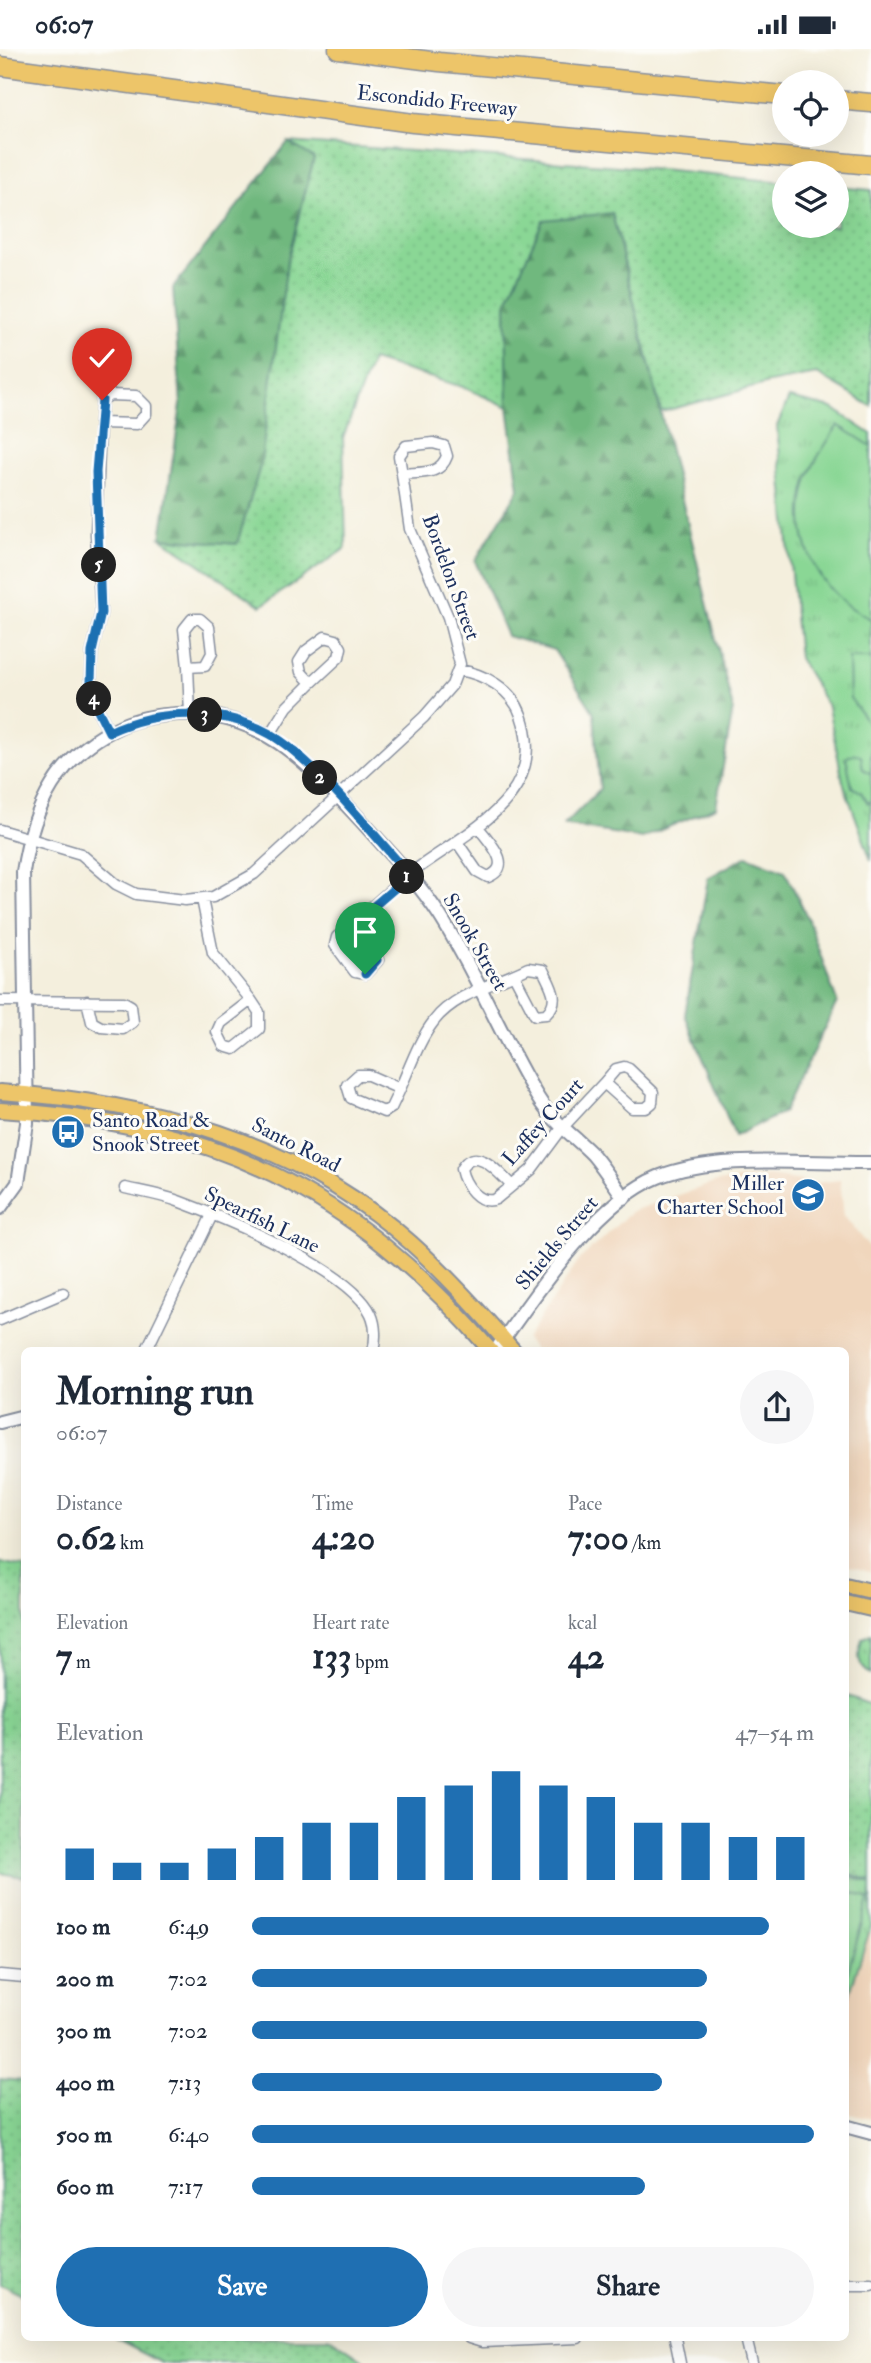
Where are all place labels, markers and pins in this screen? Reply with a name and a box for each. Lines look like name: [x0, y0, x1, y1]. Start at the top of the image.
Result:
pin: [72, 328, 132, 400]
pin: 5: [82, 547, 116, 583]
pin: 4: [76, 681, 112, 717]
pin: 3: [188, 697, 222, 733]
pin: 2: [302, 761, 338, 795]
pin: 1: [390, 859, 424, 895]
pin: [335, 902, 395, 974]
place label: Santo Road & Snook Street: [92, 1107, 210, 1158]
bus stop icon: Santo Road & Snook Street: [49, 1113, 87, 1151]
place label: Miller Charter School: [657, 1170, 785, 1221]
school or university icon: Miller Charter School: [789, 1176, 827, 1214]

